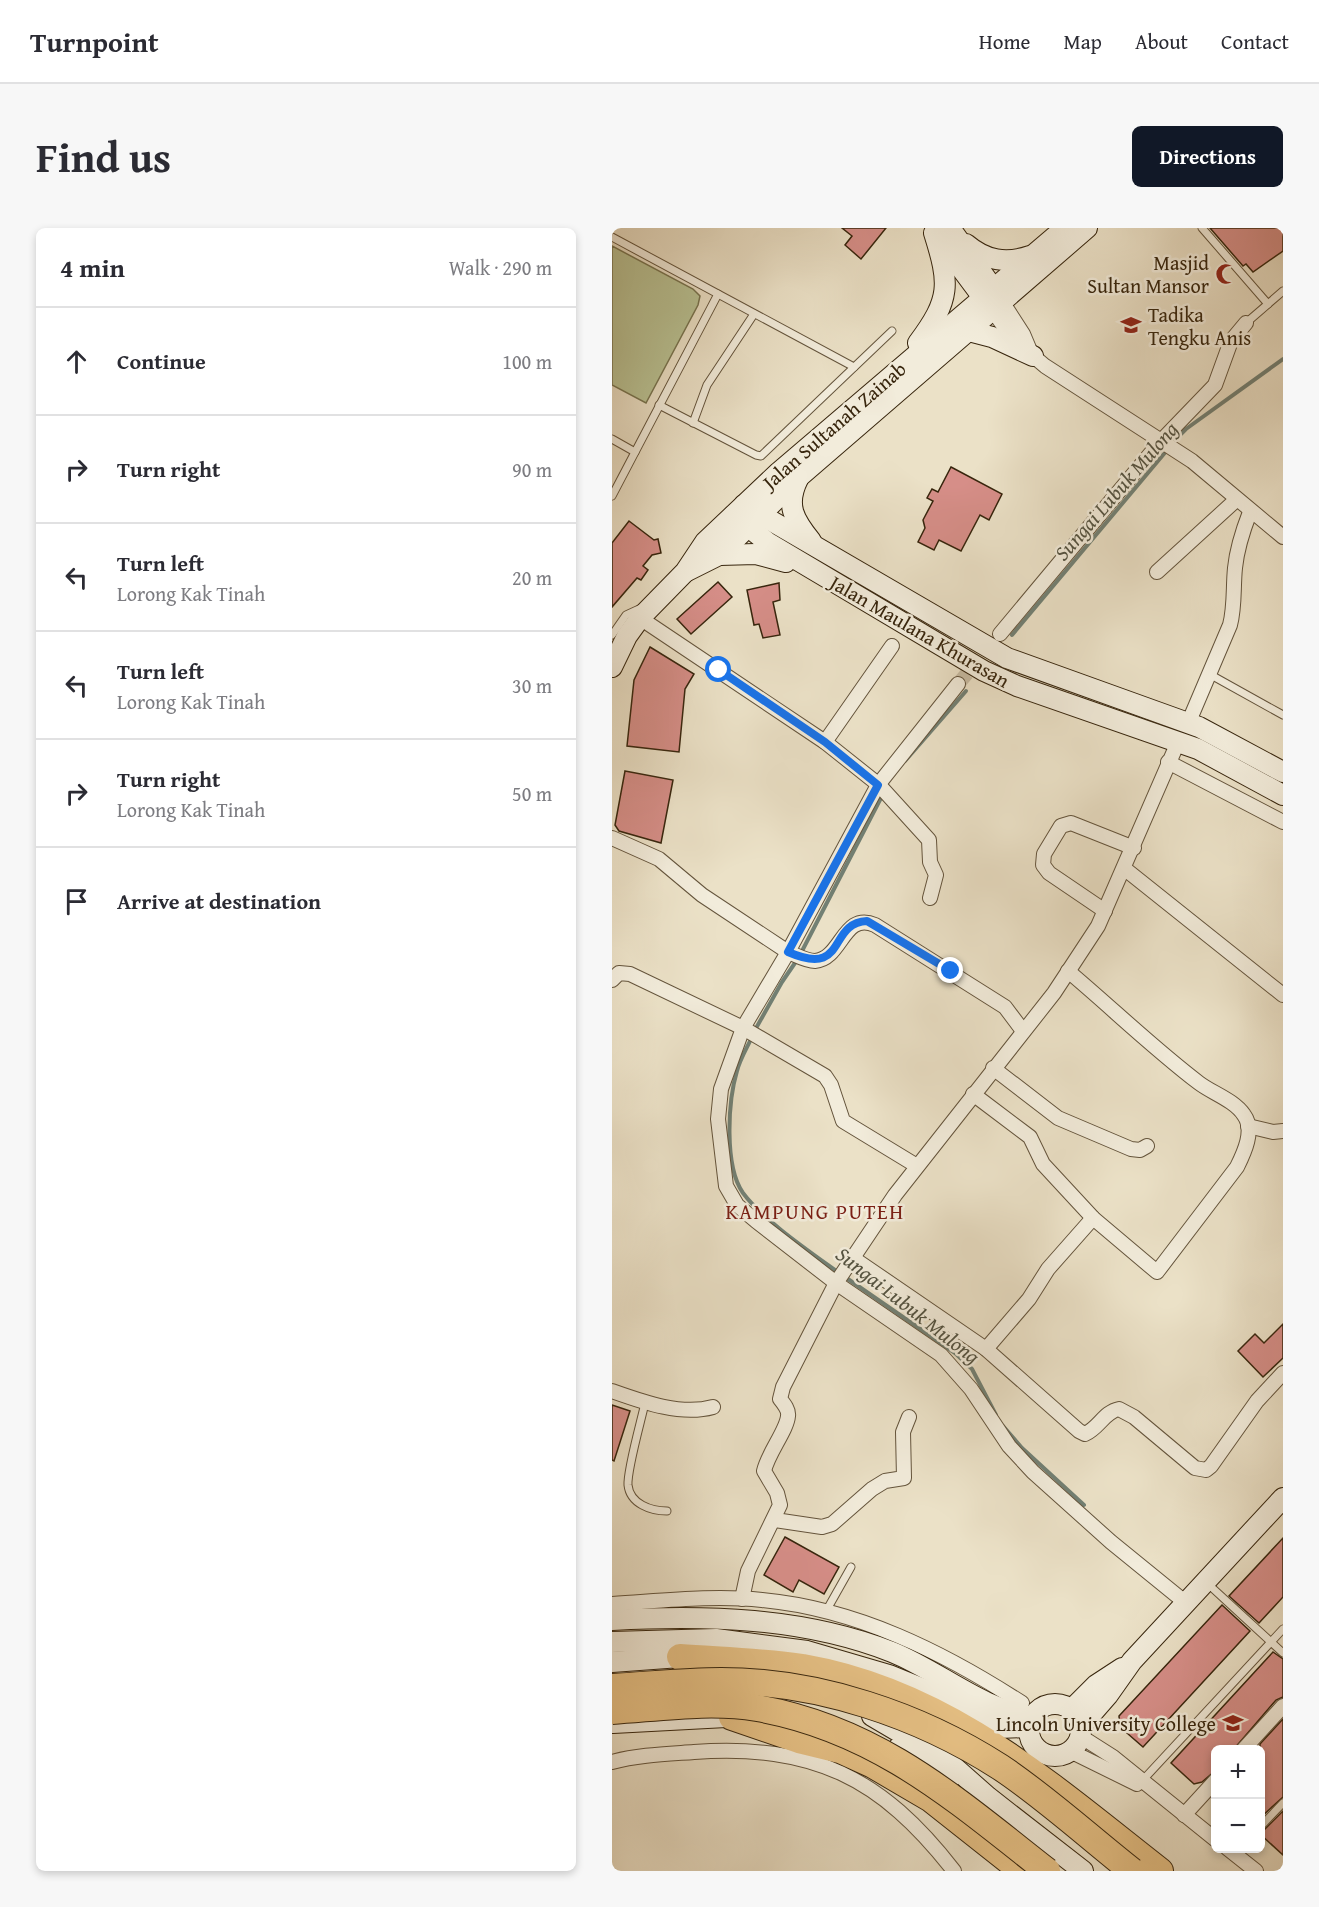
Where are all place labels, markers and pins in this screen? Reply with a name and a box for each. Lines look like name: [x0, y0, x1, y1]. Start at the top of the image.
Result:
place label: Masjid Sultan Mansor: [1087, 248, 1209, 300]
mosque icon: Masjid Sultan Mansor: [1214, 262, 1238, 286]
place label: Tadika Tengku Anis: [1148, 300, 1251, 352]
school or university icon: Tadika Tengku Anis: [1119, 313, 1143, 337]
place label: Lincoln University College: [996, 1709, 1216, 1738]
school or university icon: Lincoln University College: [1221, 1711, 1245, 1735]

